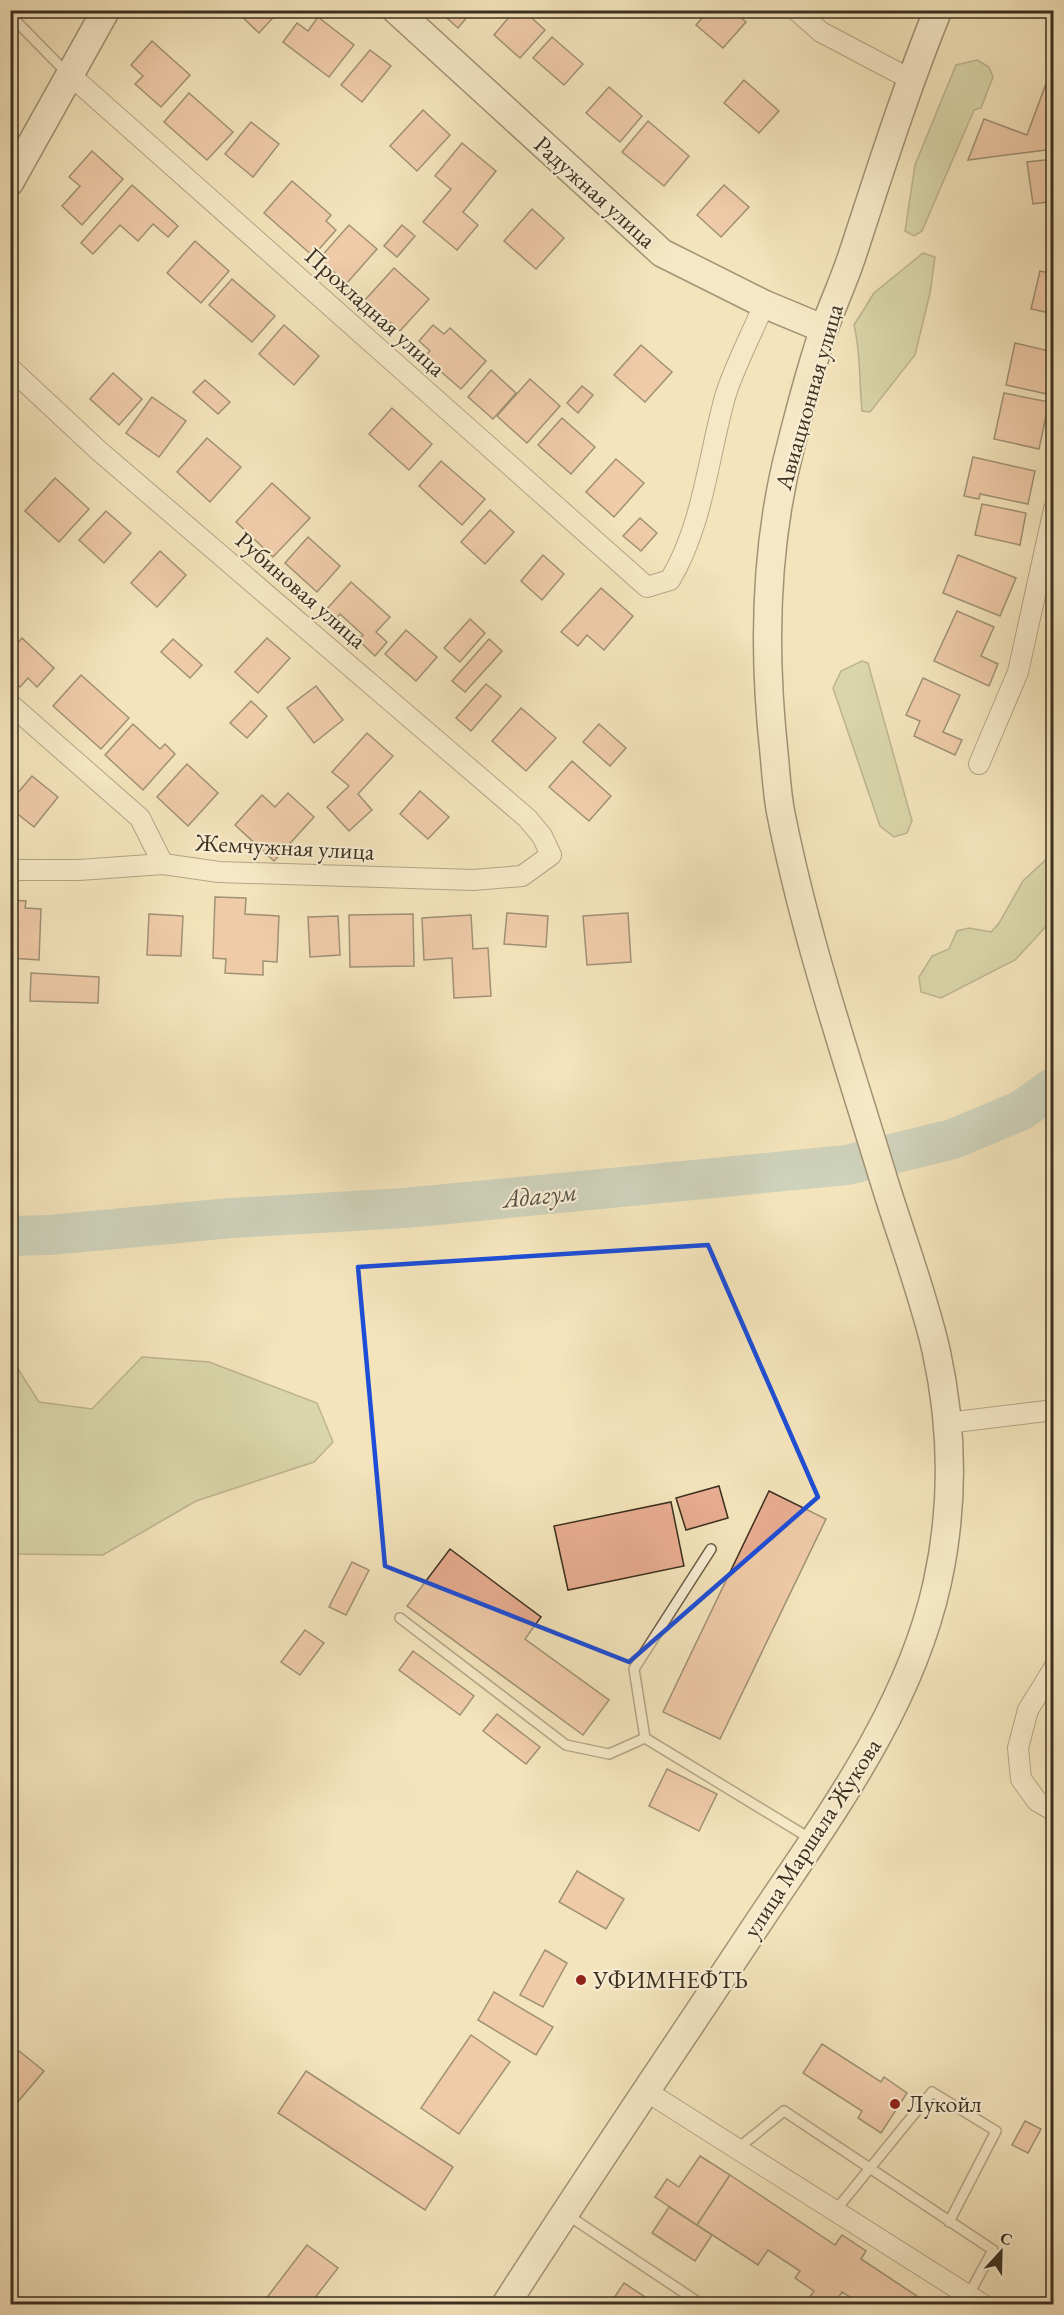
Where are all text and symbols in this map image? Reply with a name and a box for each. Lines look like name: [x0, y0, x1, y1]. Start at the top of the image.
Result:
street label: Радужная улица: [528, 129, 663, 255]
street label: Прохладная улица: [298, 240, 453, 383]
street label: Авиационная улица: [767, 300, 850, 494]
street label: Рубиновая улица: [229, 524, 374, 655]
street label: Жемчужная улица: [194, 826, 376, 867]
water label: Адагум: [499, 1174, 579, 1216]
street label: улица Маршала Жукова: [735, 1732, 888, 1943]
place label: УФИМНЕФТЬ: [592, 1964, 748, 1995]
marker: УФИМНЕФТЬ: [574, 1973, 588, 1987]
place label: Лукойл: [907, 2088, 982, 2119]
marker: Лукойл: [888, 2097, 902, 2111]
north arrow: [971, 2222, 1031, 2282]
text: С: [997, 2227, 1016, 2250]

